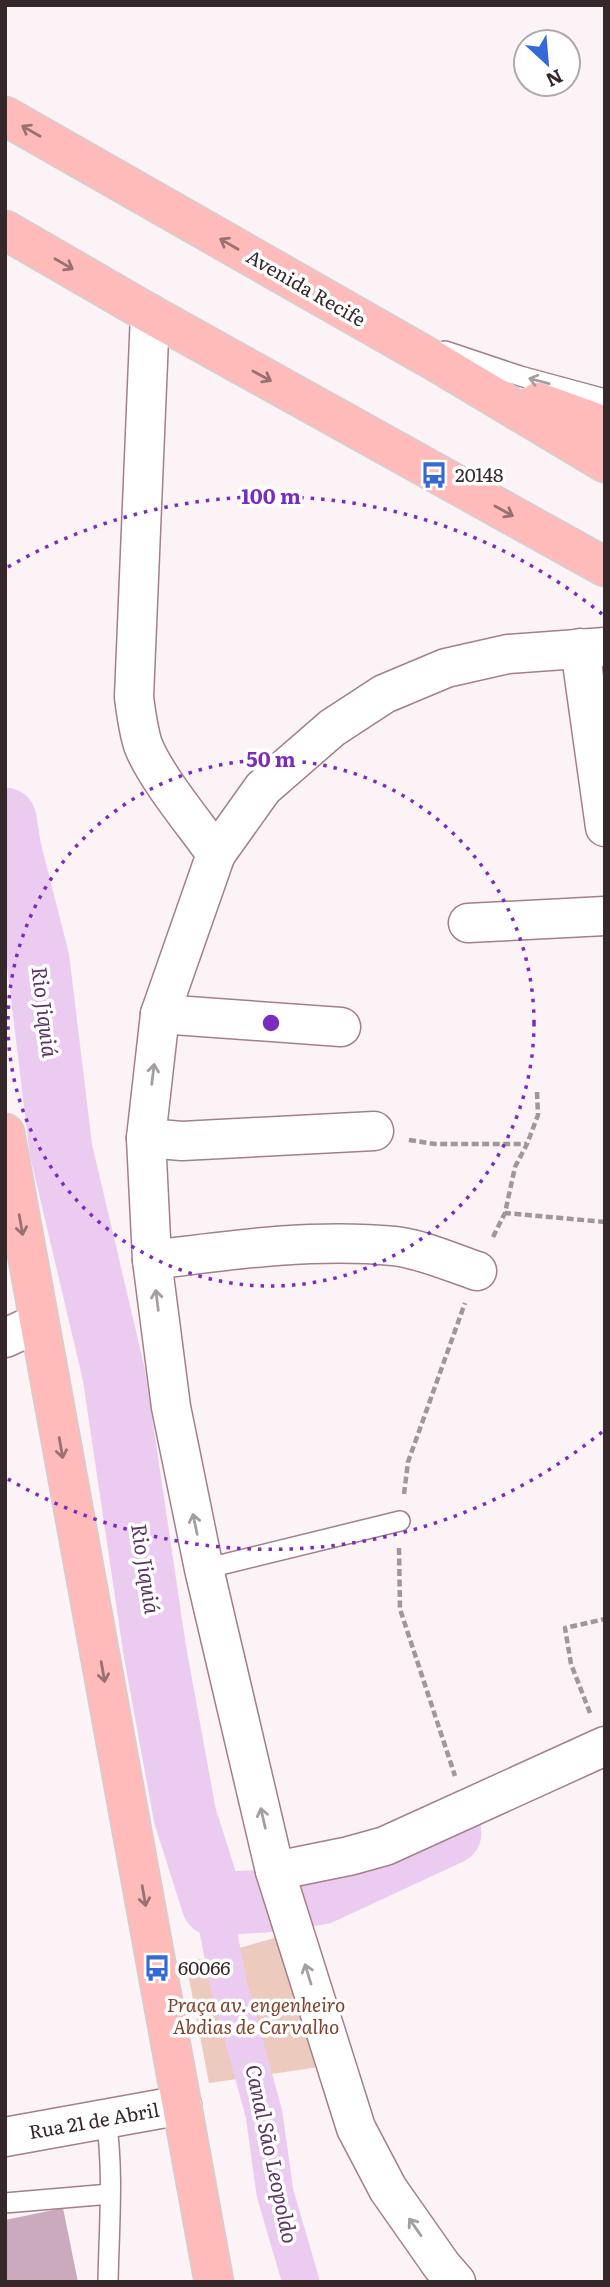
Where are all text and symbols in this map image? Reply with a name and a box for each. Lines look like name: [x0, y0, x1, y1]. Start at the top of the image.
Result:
north arrow: [512, 28, 582, 98]
text: N: [542, 63, 568, 95]
one-way arrow: [22, 124, 42, 138]
one-way arrow: [219, 237, 240, 250]
street label: Avenida Recife: [242, 242, 371, 333]
one-way arrow: [54, 257, 74, 271]
one-way arrow: [252, 369, 272, 383]
one-way arrow: [528, 374, 551, 387]
bus stop icon: 20148: [419, 460, 449, 490]
place label: 20148: [455, 460, 504, 488]
text: 100 m: [241, 479, 301, 510]
one-way arrow: [493, 505, 514, 518]
text: 50 m: [246, 742, 296, 773]
water label: Rio Jiquiá: [26, 964, 67, 1059]
centre of rings: [259, 1011, 283, 1035]
one-way arrow: [147, 1063, 160, 1086]
one-way arrow: [15, 1213, 28, 1235]
one-way arrow: [150, 1289, 163, 1312]
one-way arrow: [55, 1436, 69, 1459]
one-way arrow: [187, 1513, 201, 1536]
water label: Rio Jiquiá: [125, 1521, 170, 1616]
one-way arrow: [96, 1660, 110, 1683]
one-way arrow: [255, 1807, 269, 1830]
one-way arrow: [138, 1884, 151, 1907]
bus stop icon: 60066: [142, 1953, 172, 1983]
place label: 60066: [178, 1953, 231, 1981]
one-way arrow: [300, 1964, 313, 1986]
park label: Praça av. engenheiro Abdias de Carvalho: [167, 1990, 345, 2040]
water label: Canal São Leopoldo: [239, 2061, 308, 2246]
street label: Rua 21 de Abril: [26, 2095, 161, 2145]
one-way arrow: [408, 2218, 422, 2237]

